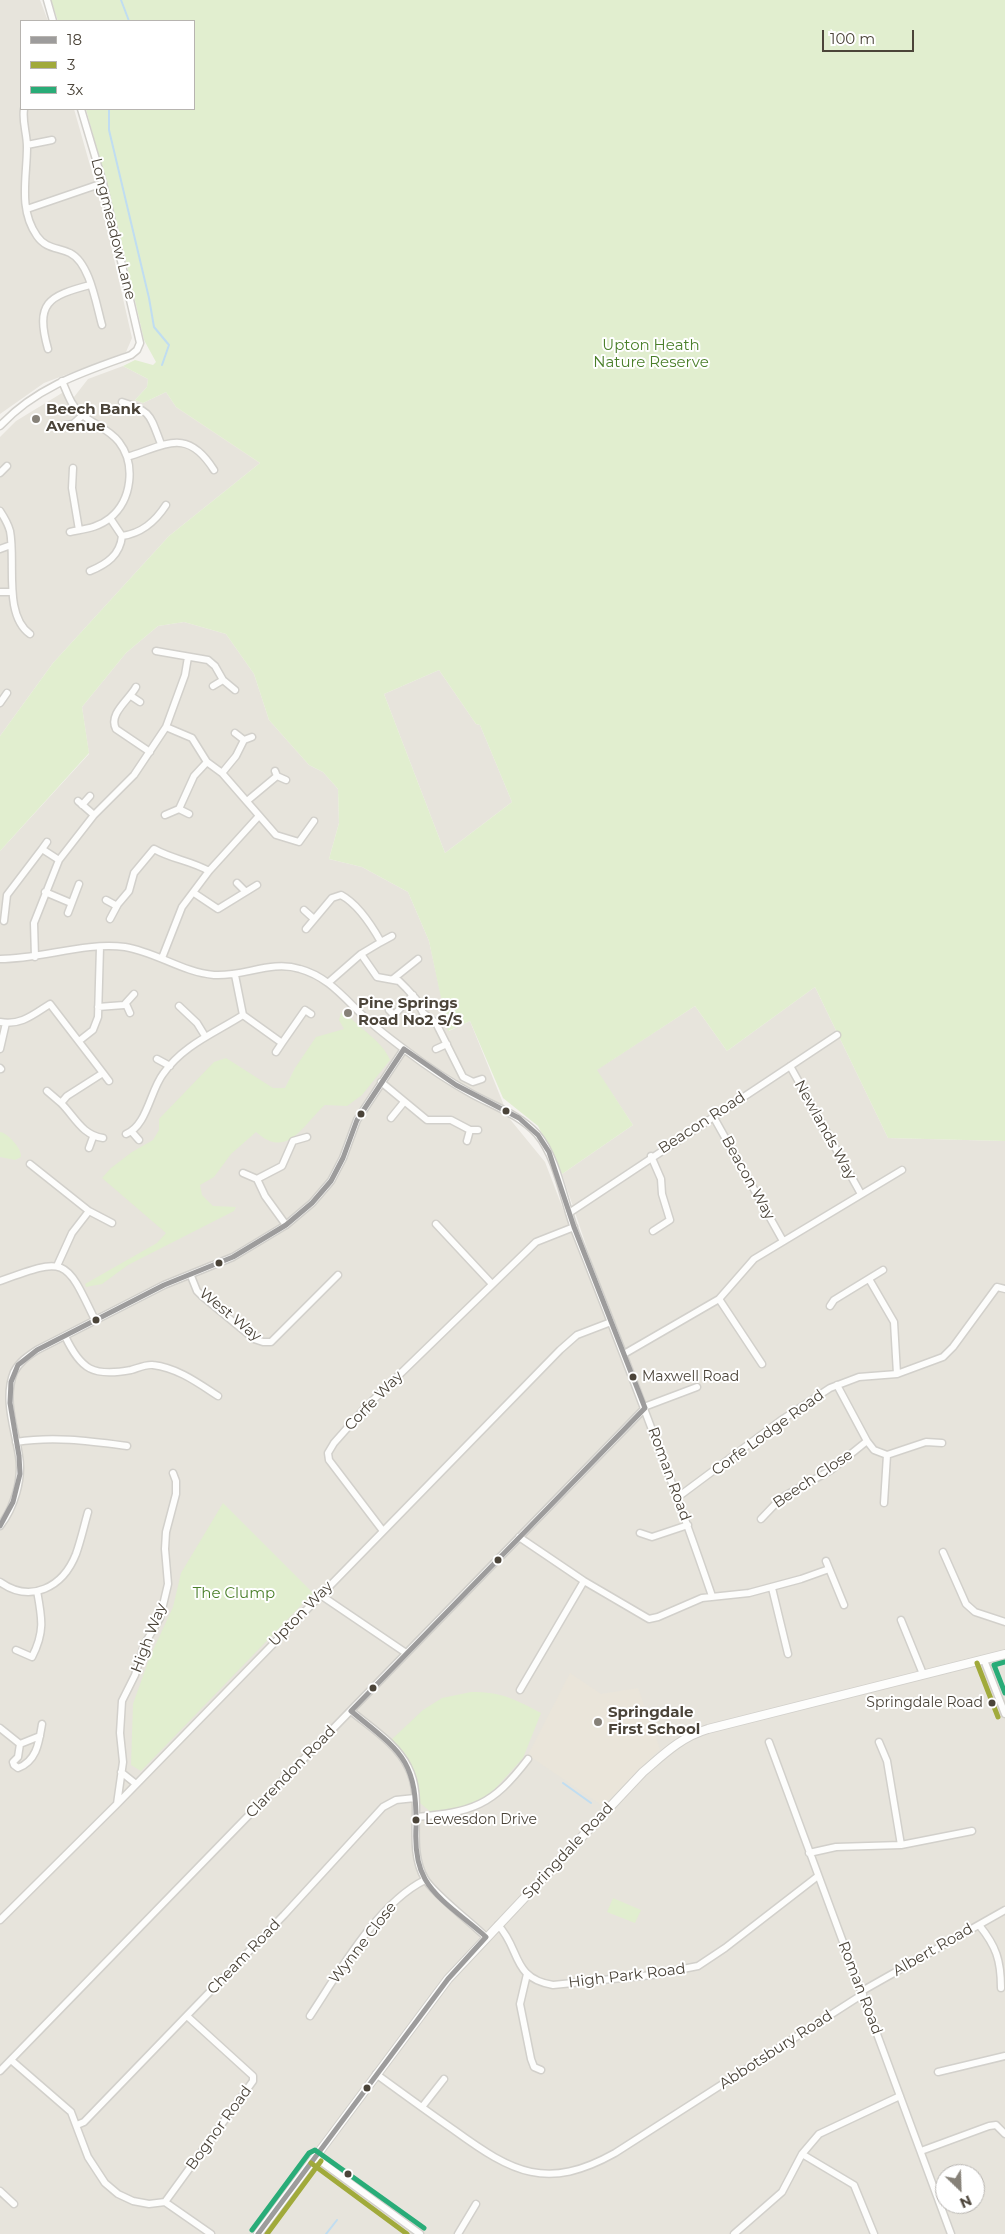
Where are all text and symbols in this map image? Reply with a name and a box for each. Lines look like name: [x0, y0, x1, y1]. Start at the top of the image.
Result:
legend: [20, 20, 195, 110]
scale bar: [825, 20, 918, 52]
text: 100 m: [830, 29, 875, 48]
text: 18: [67, 30, 82, 49]
text: 3: [67, 55, 75, 74]
text: 3x: [67, 80, 83, 99]
street label: Longmeadow Lane: [87, 156, 139, 302]
park label: Upton Heath Nature Reserve: [593, 337, 709, 372]
place label: Beech Bank Avenue: [46, 401, 141, 436]
marker: Beech Bank Avenue: [30, 413, 42, 425]
place label: Pine Springs Road No2 S/S: [358, 995, 462, 1030]
marker: Pine Springs Road No2 S/S: [342, 1007, 354, 1019]
street label: Newlands Way: [790, 1077, 860, 1183]
street label: Beacon Road: [655, 1088, 749, 1158]
unlabelled marker: [501, 1106, 511, 1116]
unlabelled marker: [356, 1109, 366, 1119]
street label: Beacon Way: [718, 1133, 778, 1223]
unlabelled marker: [214, 1258, 224, 1268]
street label: West Way: [195, 1284, 265, 1346]
unlabelled marker: [91, 1315, 101, 1325]
street label: Corfe Way: [341, 1367, 407, 1435]
place label: Maxwell Road: [642, 1369, 739, 1385]
marker: Maxwell Road: [628, 1372, 638, 1382]
street label: Corfe Lodge Road: [708, 1386, 828, 1480]
street label: Roman Road: [644, 1425, 694, 1523]
street label: Beech Close: [770, 1446, 856, 1512]
unlabelled marker: [493, 1555, 503, 1565]
street label: Upton Way: [265, 1578, 337, 1650]
park label: The Clump: [193, 1585, 275, 1603]
street label: High Way: [127, 1601, 171, 1675]
unlabelled marker: [368, 1683, 378, 1693]
place label: Springdale Road: [866, 1695, 983, 1711]
marker: Springdale Road: [987, 1698, 997, 1708]
place label: Springdale First School: [608, 1704, 700, 1739]
marker: Springdale First School: [592, 1716, 604, 1728]
street label: Clarendon Road: [242, 1722, 340, 1822]
street label: Springdale Road: [519, 1799, 617, 1903]
place label: Lewesdon Drive: [425, 1812, 537, 1828]
marker: Lewesdon Drive: [411, 1815, 421, 1825]
street label: Wynne Close: [326, 1899, 400, 1987]
street label: Cheam Road: [204, 1916, 284, 1998]
street label: Albert Road: [890, 1920, 976, 1980]
street label: Roman Road: [834, 1939, 886, 2037]
street label: High Park Road: [567, 1960, 687, 1992]
street label: Abbotsbury Road: [716, 2007, 836, 2093]
street label: Bognor Road: [182, 2082, 256, 2174]
unlabelled marker: [362, 2083, 372, 2093]
north arrow: [935, 2164, 985, 2214]
unlabelled marker: [343, 2169, 353, 2179]
text: N: [957, 2191, 975, 2212]

